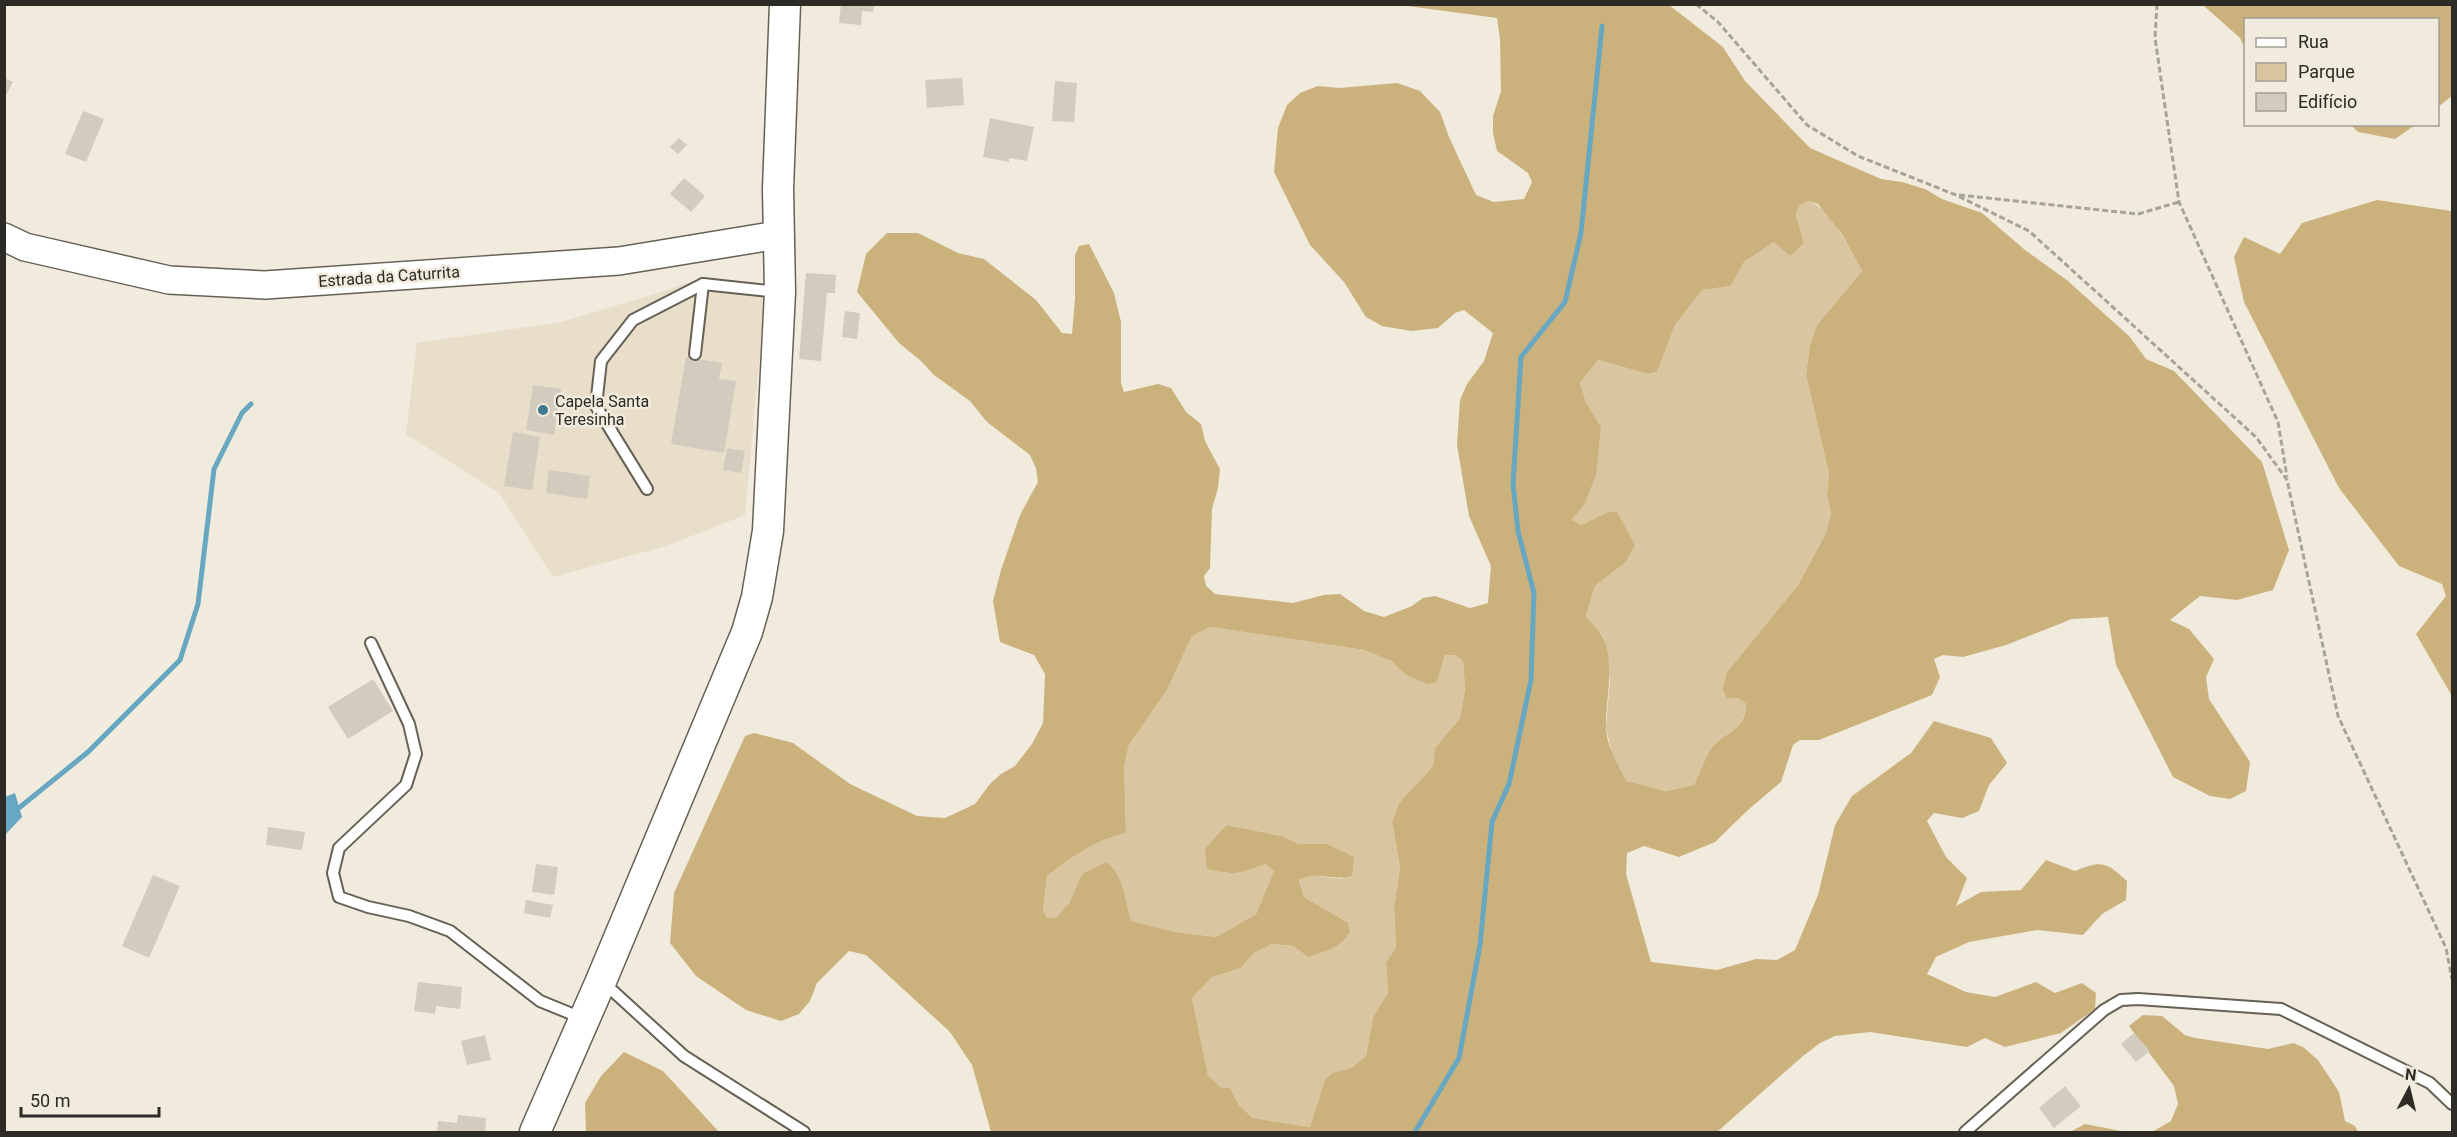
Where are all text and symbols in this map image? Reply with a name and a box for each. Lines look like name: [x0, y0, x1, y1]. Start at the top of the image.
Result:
legend: [2244, 18, 2439, 126]
text: Rua: [2298, 31, 2329, 52]
text: Parque: [2298, 61, 2355, 82]
text: Edifício: [2298, 91, 2357, 112]
street label: Estrada da Caturrita: [318, 262, 460, 291]
place label: Capela Santa Teresinha: [555, 392, 649, 429]
marker: Capela Santa Teresinha: [536, 403, 550, 417]
north arrow: [2379, 1059, 2439, 1119]
text: N: [2404, 1064, 2418, 1085]
scale bar: [21, 1080, 159, 1118]
text: 50 m: [30, 1090, 70, 1111]

